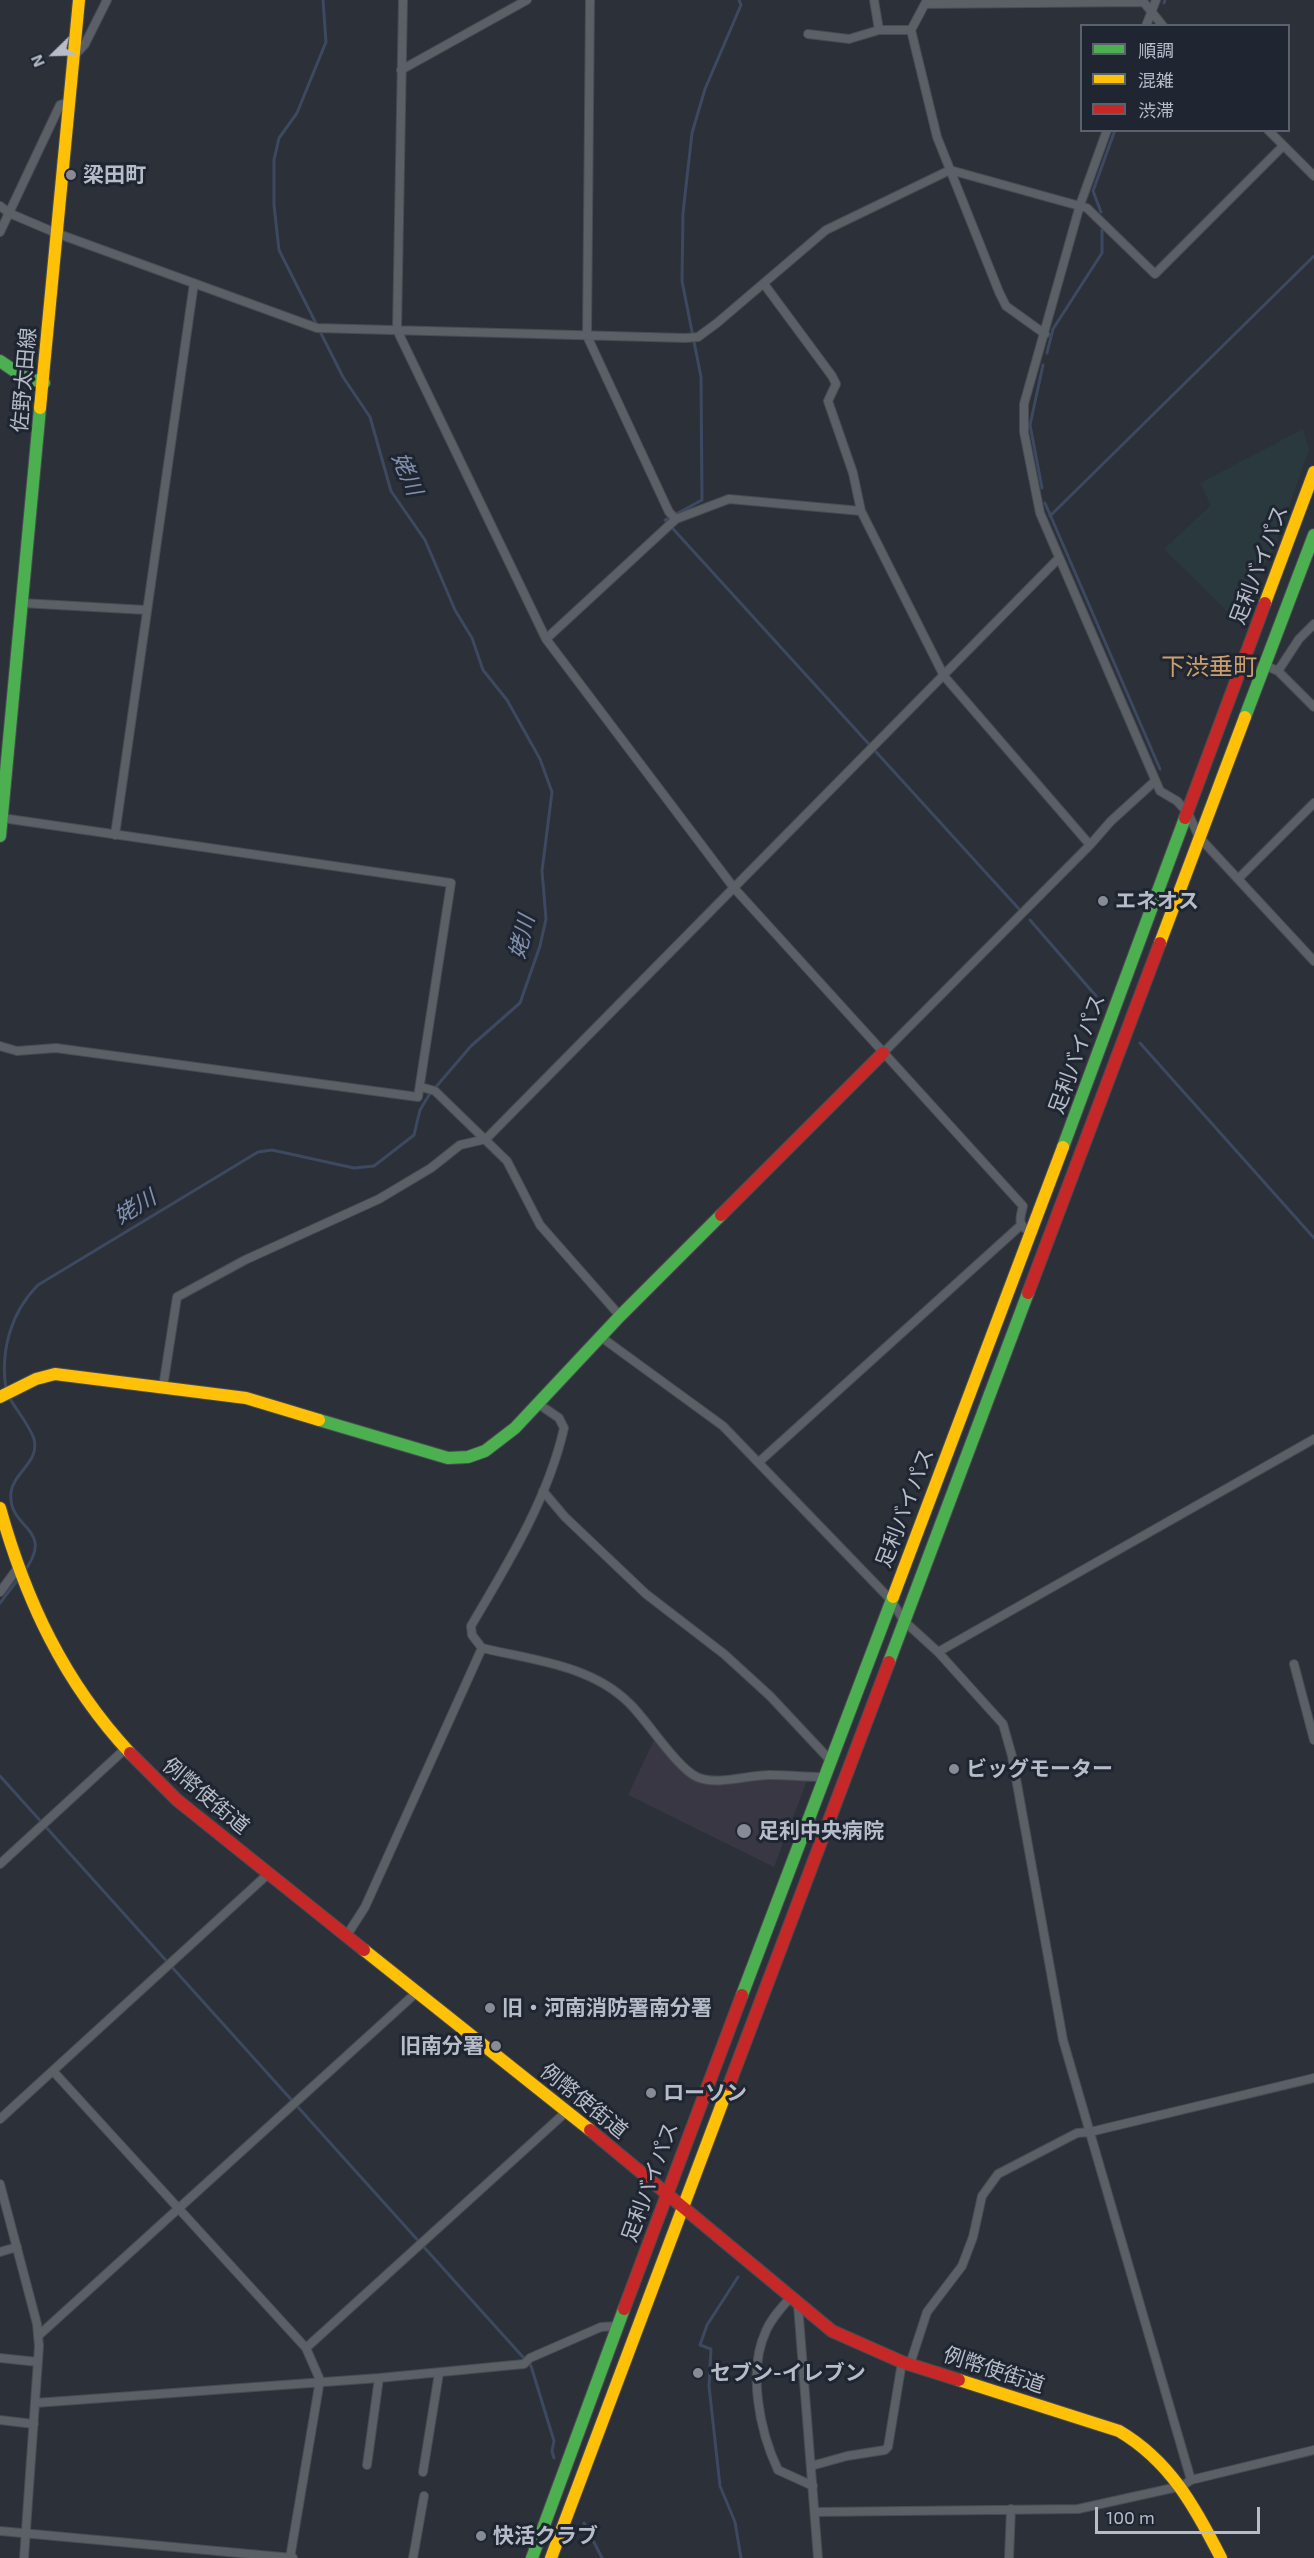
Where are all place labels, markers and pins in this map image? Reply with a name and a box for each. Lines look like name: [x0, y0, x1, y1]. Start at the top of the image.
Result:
place label: 梁田町: [83, 162, 146, 188]
marker: 梁田町: [64, 168, 78, 182]
place label: エネオス: [1115, 888, 1199, 914]
marker: エネオス: [1096, 894, 1110, 908]
place label: ビッグモーター: [966, 1756, 1113, 1782]
marker: ビッグモーター: [947, 1762, 961, 1776]
place label: 足利中央病院: [758, 1818, 884, 1844]
marker: 足利中央病院: [735, 1822, 753, 1840]
place label: 旧・河南消防署南分署: [502, 1995, 712, 2021]
marker: 旧・河南消防署南分署: [483, 2001, 497, 2015]
place label: 旧南分署: [400, 2033, 484, 2059]
marker: 旧南分署: [489, 2039, 503, 2053]
place label: ローソン: [663, 2080, 747, 2106]
marker: ローソン: [644, 2086, 658, 2100]
place label: セブン-イレブン: [710, 2360, 866, 2386]
marker: セブン-イレブン: [691, 2366, 705, 2380]
place label: 快活クラブ: [493, 2523, 598, 2549]
marker: 快活クラブ: [474, 2529, 488, 2543]

